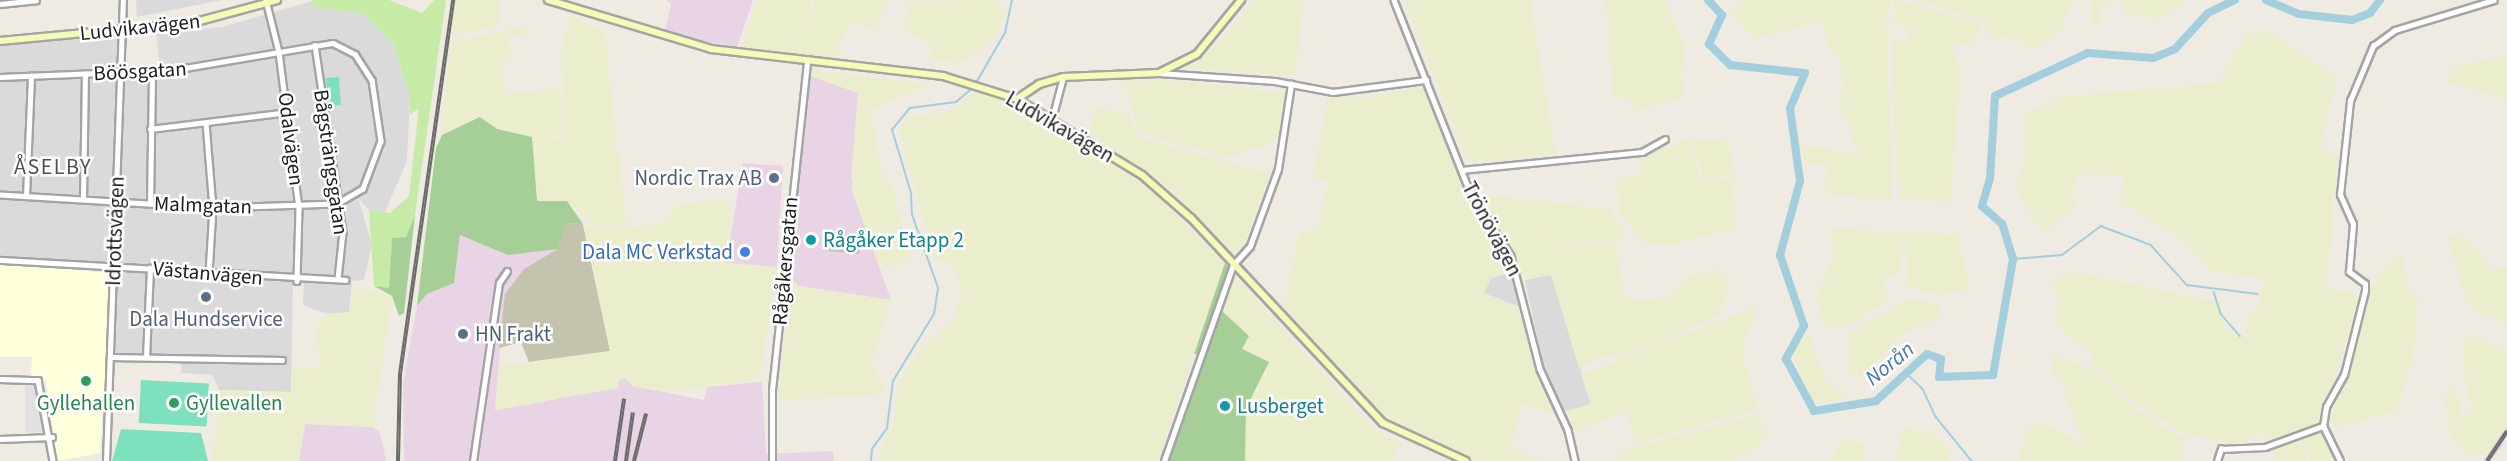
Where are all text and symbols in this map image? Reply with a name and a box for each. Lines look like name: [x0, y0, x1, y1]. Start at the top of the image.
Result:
street label: Ludvikavägen: [79, 8, 201, 46]
street label: Böösgatan: [93, 56, 187, 86]
street label: Ludvikavägen: [1001, 86, 1119, 168]
street label: Bågsträngsgatan: [308, 88, 354, 236]
street label: Odalvägen: [273, 91, 309, 187]
district label: ÅSELBY: [14, 155, 92, 181]
place label: Nordic Trax AB: [634, 165, 762, 191]
marker: Nordic Trax AB: [767, 171, 781, 185]
street label: Idrottsvägen: [100, 176, 130, 286]
street label: Trönövägen: [1457, 177, 1527, 281]
street label: Malmgatan: [154, 191, 252, 219]
street label: Rågåkersgatan: [767, 196, 803, 326]
place label: Rågåker Etapp 2: [823, 227, 964, 253]
marker: Rågåker Etapp 2: [804, 233, 818, 247]
place label: Dala MC Verkstad: [582, 239, 733, 265]
marker: Dala MC Verkstad: [738, 245, 752, 259]
street label: Västanvägen: [152, 256, 264, 290]
marker: Dala Hundservice: [199, 290, 213, 304]
place label: Dala Hundservice: [129, 306, 283, 332]
place label: HN Frakt: [475, 321, 551, 347]
marker: HN Frakt: [456, 327, 470, 341]
water label: Norån: [1860, 336, 1920, 392]
marker: Gyllehallen: [79, 374, 93, 388]
place label: Gyllehallen: [37, 390, 135, 416]
place label: Gyllevallen: [186, 390, 283, 416]
place label: Lusberget: [1237, 393, 1324, 419]
marker: Gyllevallen: [167, 396, 181, 410]
marker: Lusberget: [1218, 399, 1232, 413]

